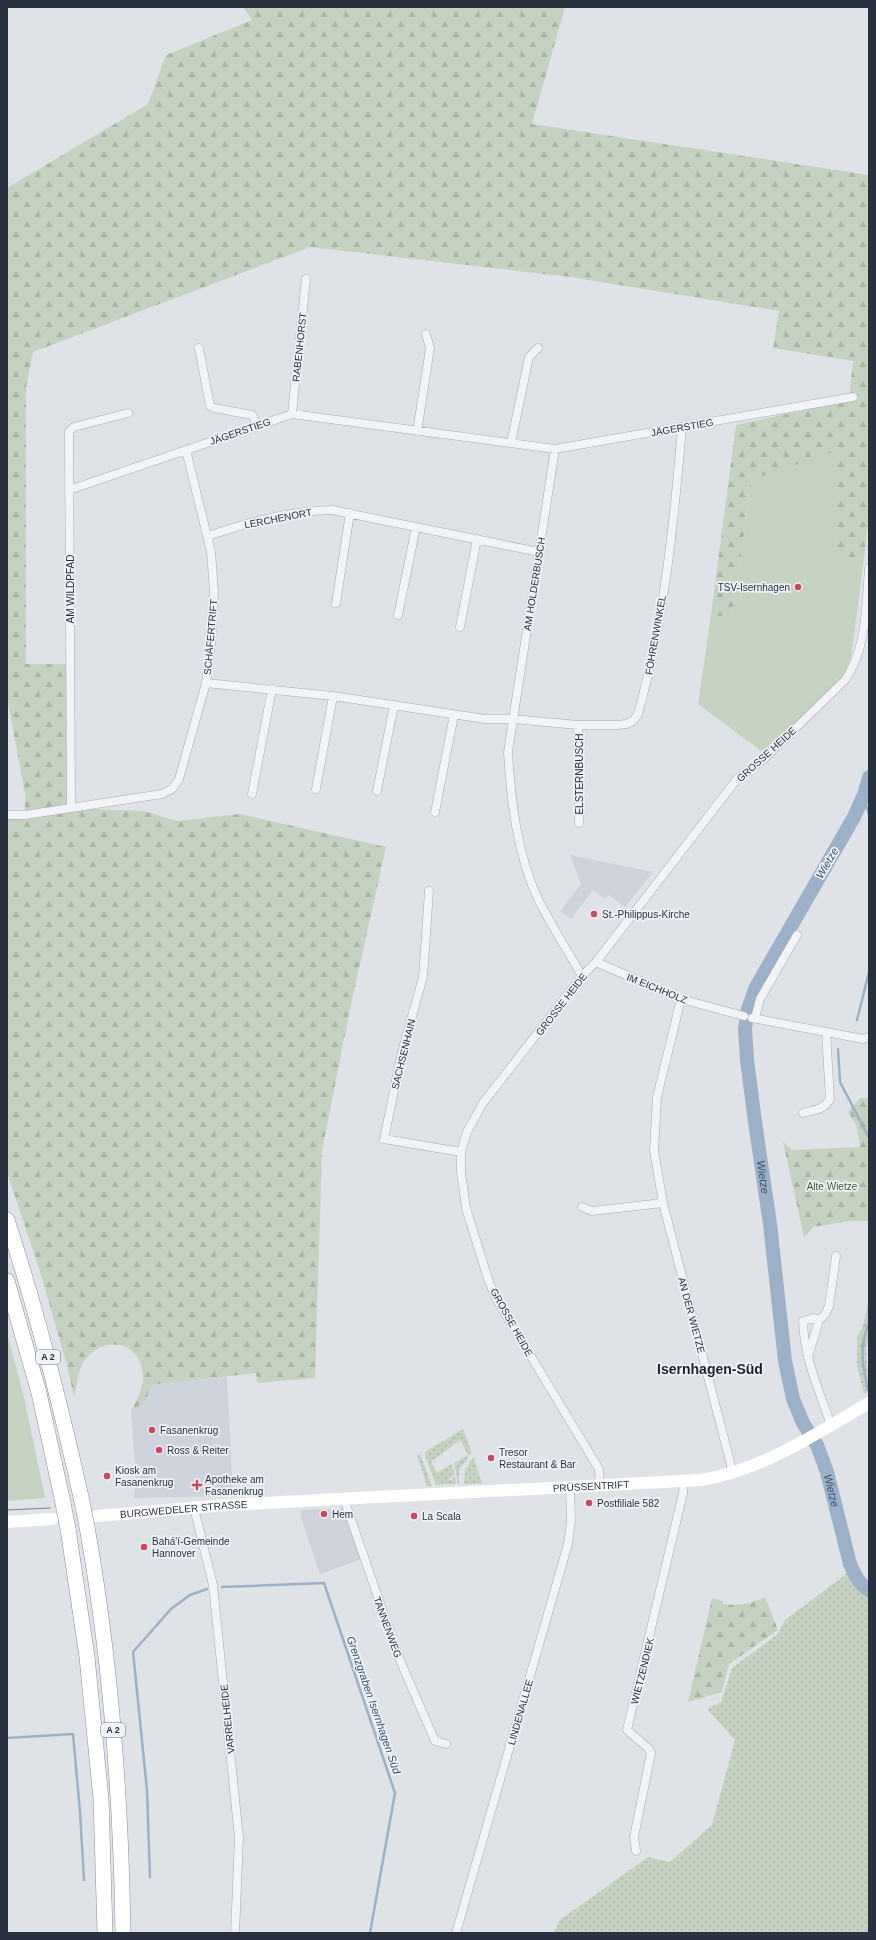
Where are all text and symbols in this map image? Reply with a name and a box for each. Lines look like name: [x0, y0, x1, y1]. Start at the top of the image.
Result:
street label: RABENHORST: [290, 312, 309, 382]
street label: JÄGERSTIEG: [208, 416, 272, 447]
street label: JÄGERSTIEG: [650, 417, 714, 438]
street label: LERCHENORT: [243, 507, 313, 530]
street label: AM HOLDERBUSCH: [522, 537, 547, 632]
street label: AM WILDPFAD: [65, 555, 76, 623]
place label: TSV-Isernhagen: [718, 582, 790, 593]
marker: TSV-Isernhagen: [793, 582, 803, 592]
street label: FÖHRENWINKEL: [643, 594, 668, 676]
street label: SCHÄFERTRIFT: [202, 599, 219, 675]
street label: GROSSE HEIDE: [734, 725, 799, 784]
street label: ELSTERNBUSCH: [574, 733, 585, 815]
water label: Wietze: [813, 845, 841, 881]
marker: St.-Philippus-Kirche: [589, 909, 599, 919]
place label: St.-Philippus-Kirche: [602, 909, 690, 920]
street label: GROSSE HEIDE: [534, 971, 589, 1038]
street label: IM EICHHOLZ: [625, 971, 689, 1006]
street label: SACHSENHAIN: [389, 1018, 418, 1091]
water label: Wietze: [755, 1160, 771, 1195]
park label: Alte Wietze: [807, 1181, 858, 1192]
street label: AN DER WIETZE: [676, 1276, 707, 1355]
street label: GROSSE HEIDE: [488, 1286, 535, 1358]
road number: A 2: [36, 1350, 60, 1364]
district label: Isernhagen-Süd: [657, 1361, 763, 1377]
marker: Fasanenkrug: [147, 1425, 157, 1435]
place label: Fasanenkrug: [160, 1425, 218, 1436]
marker: Ross & Reiter: [154, 1445, 164, 1455]
place label: Ross & Reiter: [167, 1445, 229, 1456]
place label: Tresor Restaurant & Bar: [499, 1447, 576, 1470]
marker: Tresor Restaurant & Bar: [486, 1453, 496, 1463]
place label: Kiosk am Fasanenkrug: [115, 1465, 173, 1488]
marker: Kiosk am Fasanenkrug: [102, 1471, 112, 1481]
water label: Wietze: [822, 1473, 842, 1508]
place label: Apotheke am Fasanenkrug: [205, 1474, 264, 1497]
street label: PRÜSSENTRIFT: [552, 1479, 630, 1494]
marker: Apotheke am Fasanenkrug: [192, 1480, 202, 1490]
marker: Postfiliale 582: [584, 1498, 594, 1508]
place label: Postfiliale 582: [597, 1498, 660, 1509]
street label: BURGWEDELER STRASSE: [120, 1499, 248, 1520]
marker: Hem: [319, 1509, 329, 1519]
place label: Hem: [332, 1509, 353, 1520]
marker: La Scala: [409, 1511, 419, 1521]
place label: La Scala: [422, 1511, 461, 1522]
place label: Bahá'í-Gemeinde Hannover: [152, 1536, 230, 1559]
marker: Bahá'í-Gemeinde Hannover: [139, 1542, 149, 1552]
street label: TANNENWEG: [371, 1595, 404, 1659]
water label: Grenzgraben Isernhagen Süd: [345, 1635, 404, 1776]
street label: WIETZENDIEK: [629, 1636, 656, 1706]
street label: LINDENALLEE: [506, 1678, 535, 1746]
street label: VARRELHEIDE: [218, 1683, 237, 1754]
road number: A 2: [101, 1723, 125, 1737]

